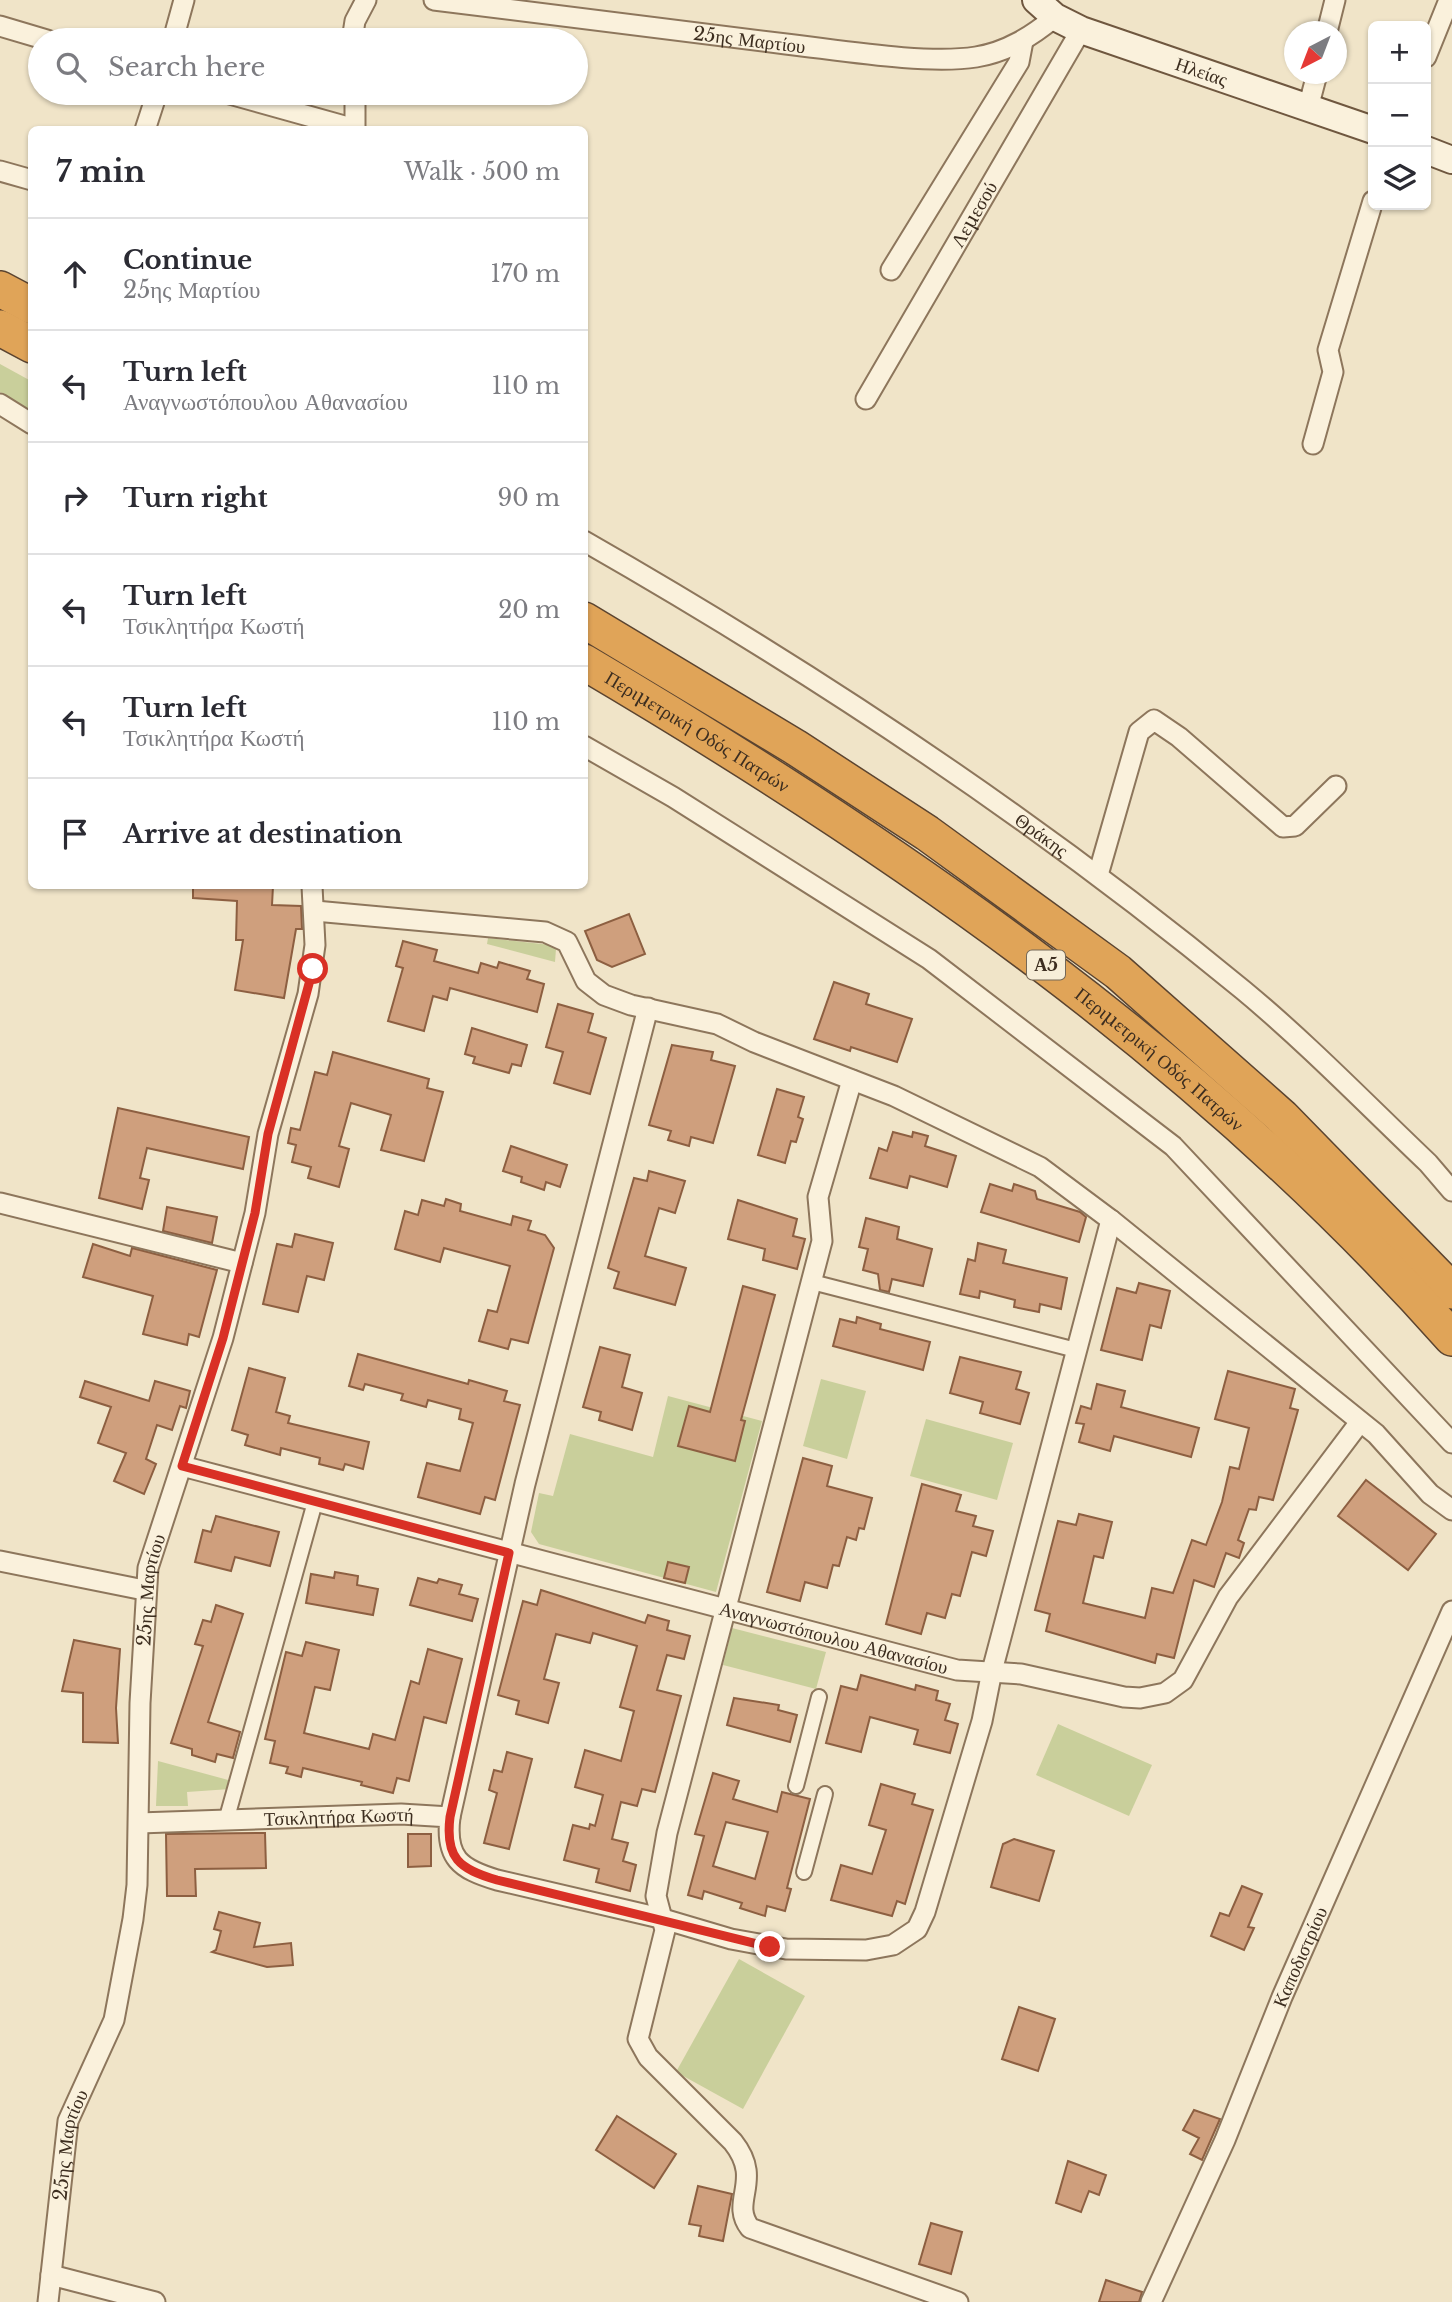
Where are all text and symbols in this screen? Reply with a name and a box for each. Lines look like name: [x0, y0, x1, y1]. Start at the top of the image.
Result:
street label: 25ης Μαρτίου: [692, 21, 807, 58]
north arrow: [1284, 21, 1347, 84]
map controls: [1368, 21, 1431, 210]
button: +: [1368, 21, 1431, 84]
search box: [28, 28, 588, 105]
icon: search: [52, 48, 90, 86]
text: Search here: [108, 51, 265, 83]
street label: Ηλείας: [1172, 52, 1231, 91]
button: −: [1368, 84, 1431, 147]
button: layers: [1368, 147, 1431, 210]
text: 7 min: [56, 153, 145, 190]
text: Walk · 500 m: [404, 158, 560, 186]
street label: Λεμεσού: [946, 177, 1002, 251]
text: Continue: [123, 244, 252, 276]
icon: ahead: [56, 255, 94, 293]
text: 170 m: [490, 260, 560, 288]
text: 25ης Μαρτίου: [123, 276, 260, 304]
text: Turn left: [123, 356, 247, 388]
icon: left: [56, 367, 94, 405]
text: 110 m: [492, 372, 560, 400]
text: Αναγνωστόπουλου Αθανασίου: [123, 388, 408, 416]
icon: right: [56, 479, 94, 517]
text: Turn right: [123, 482, 268, 514]
text: 90 m: [498, 484, 560, 512]
text: Turn left: [123, 580, 247, 612]
icon: left: [56, 591, 94, 629]
text: 20 m: [498, 596, 560, 624]
text: Τσικλητήρα Κωστή: [123, 612, 305, 640]
street label: Περιμετρική Οδός Πατρών: [601, 666, 794, 797]
text: Turn left: [123, 692, 247, 724]
icon: left: [56, 703, 94, 741]
text: 110 m: [492, 708, 560, 736]
text: Τσικλητήρα Κωστή: [123, 724, 305, 752]
street label: Θράκης: [1011, 808, 1073, 862]
icon: arrive: [56, 815, 94, 853]
text: Arrive at destination: [123, 818, 403, 850]
road number: Α5: [1027, 950, 1065, 980]
route start: [297, 953, 328, 984]
street label: Περιμετρική Οδός Πατρών: [1071, 982, 1249, 1136]
street label: 25ης Μαρτίου: [132, 1531, 170, 1647]
street label: Αναγνωστόπουλου Αθανασίου: [717, 1596, 951, 1679]
street label: Τσικλητήρα Κωστή: [263, 1802, 415, 1830]
street label: Καποδιστρίου: [1268, 1903, 1332, 2010]
route end: [754, 1931, 785, 1962]
street label: 25ης Μαρτίου: [48, 2086, 92, 2202]

